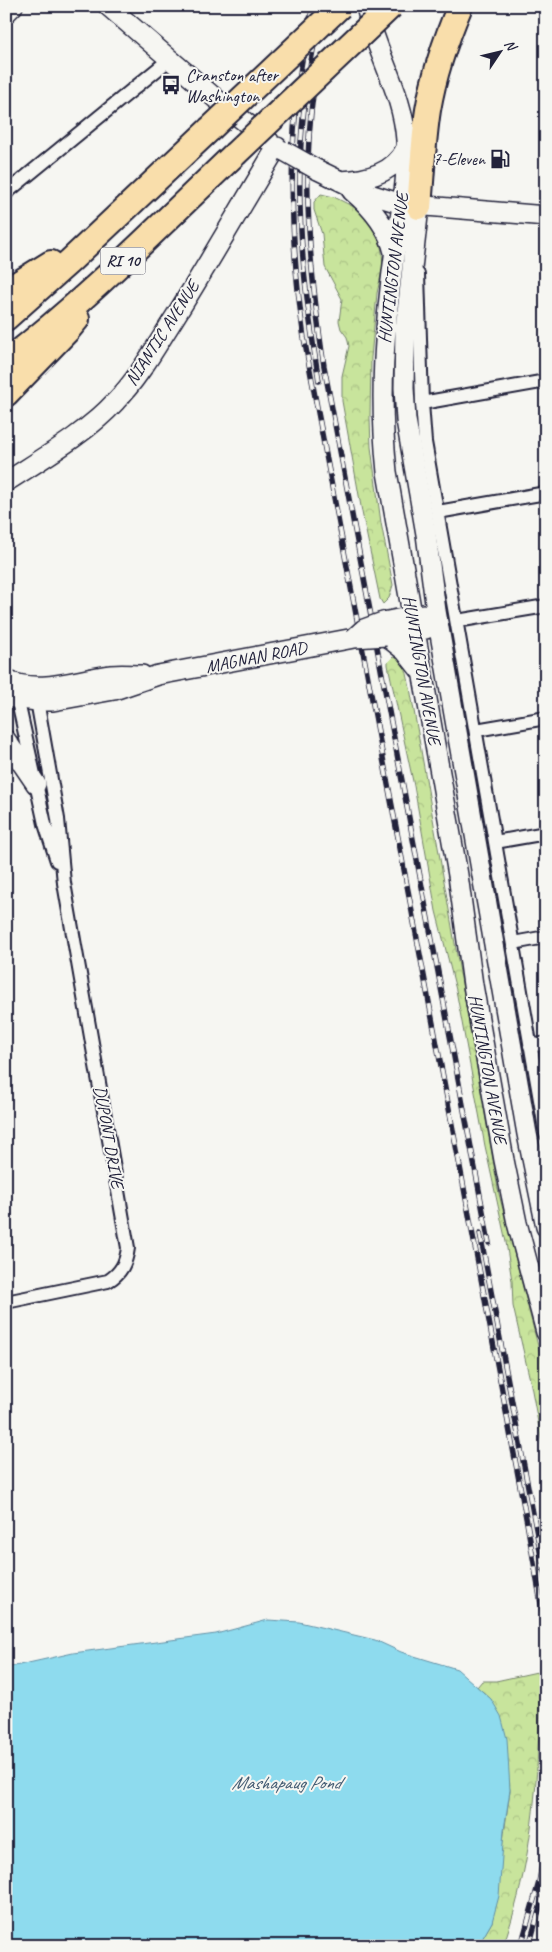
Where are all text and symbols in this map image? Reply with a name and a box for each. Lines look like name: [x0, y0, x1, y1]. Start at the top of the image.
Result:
north arrow: [474, 28, 524, 78]
text: N: [501, 36, 521, 55]
place label: Cranston after Washington: [186, 64, 279, 107]
bus stop icon: Cranston after Washington: [160, 74, 182, 96]
place label: 7-Eleven: [433, 148, 486, 170]
fuel station icon: 7-Eleven: [489, 148, 511, 170]
street label: HUNTINGTON AVENUE: [373, 189, 413, 344]
road number: RI 10: [100, 248, 146, 274]
street label: NIANTIC AVENUE: [120, 275, 205, 389]
street label: HUNTINGTON AVENUE: [398, 594, 446, 749]
street label: MAGNAN ROAD: [204, 636, 310, 678]
street label: HUNTINGTON AVENUE: [464, 993, 512, 1148]
street label: DUPONT DRIVE: [89, 1084, 129, 1192]
water label: Mashapaug Pond: [231, 1771, 346, 1795]

